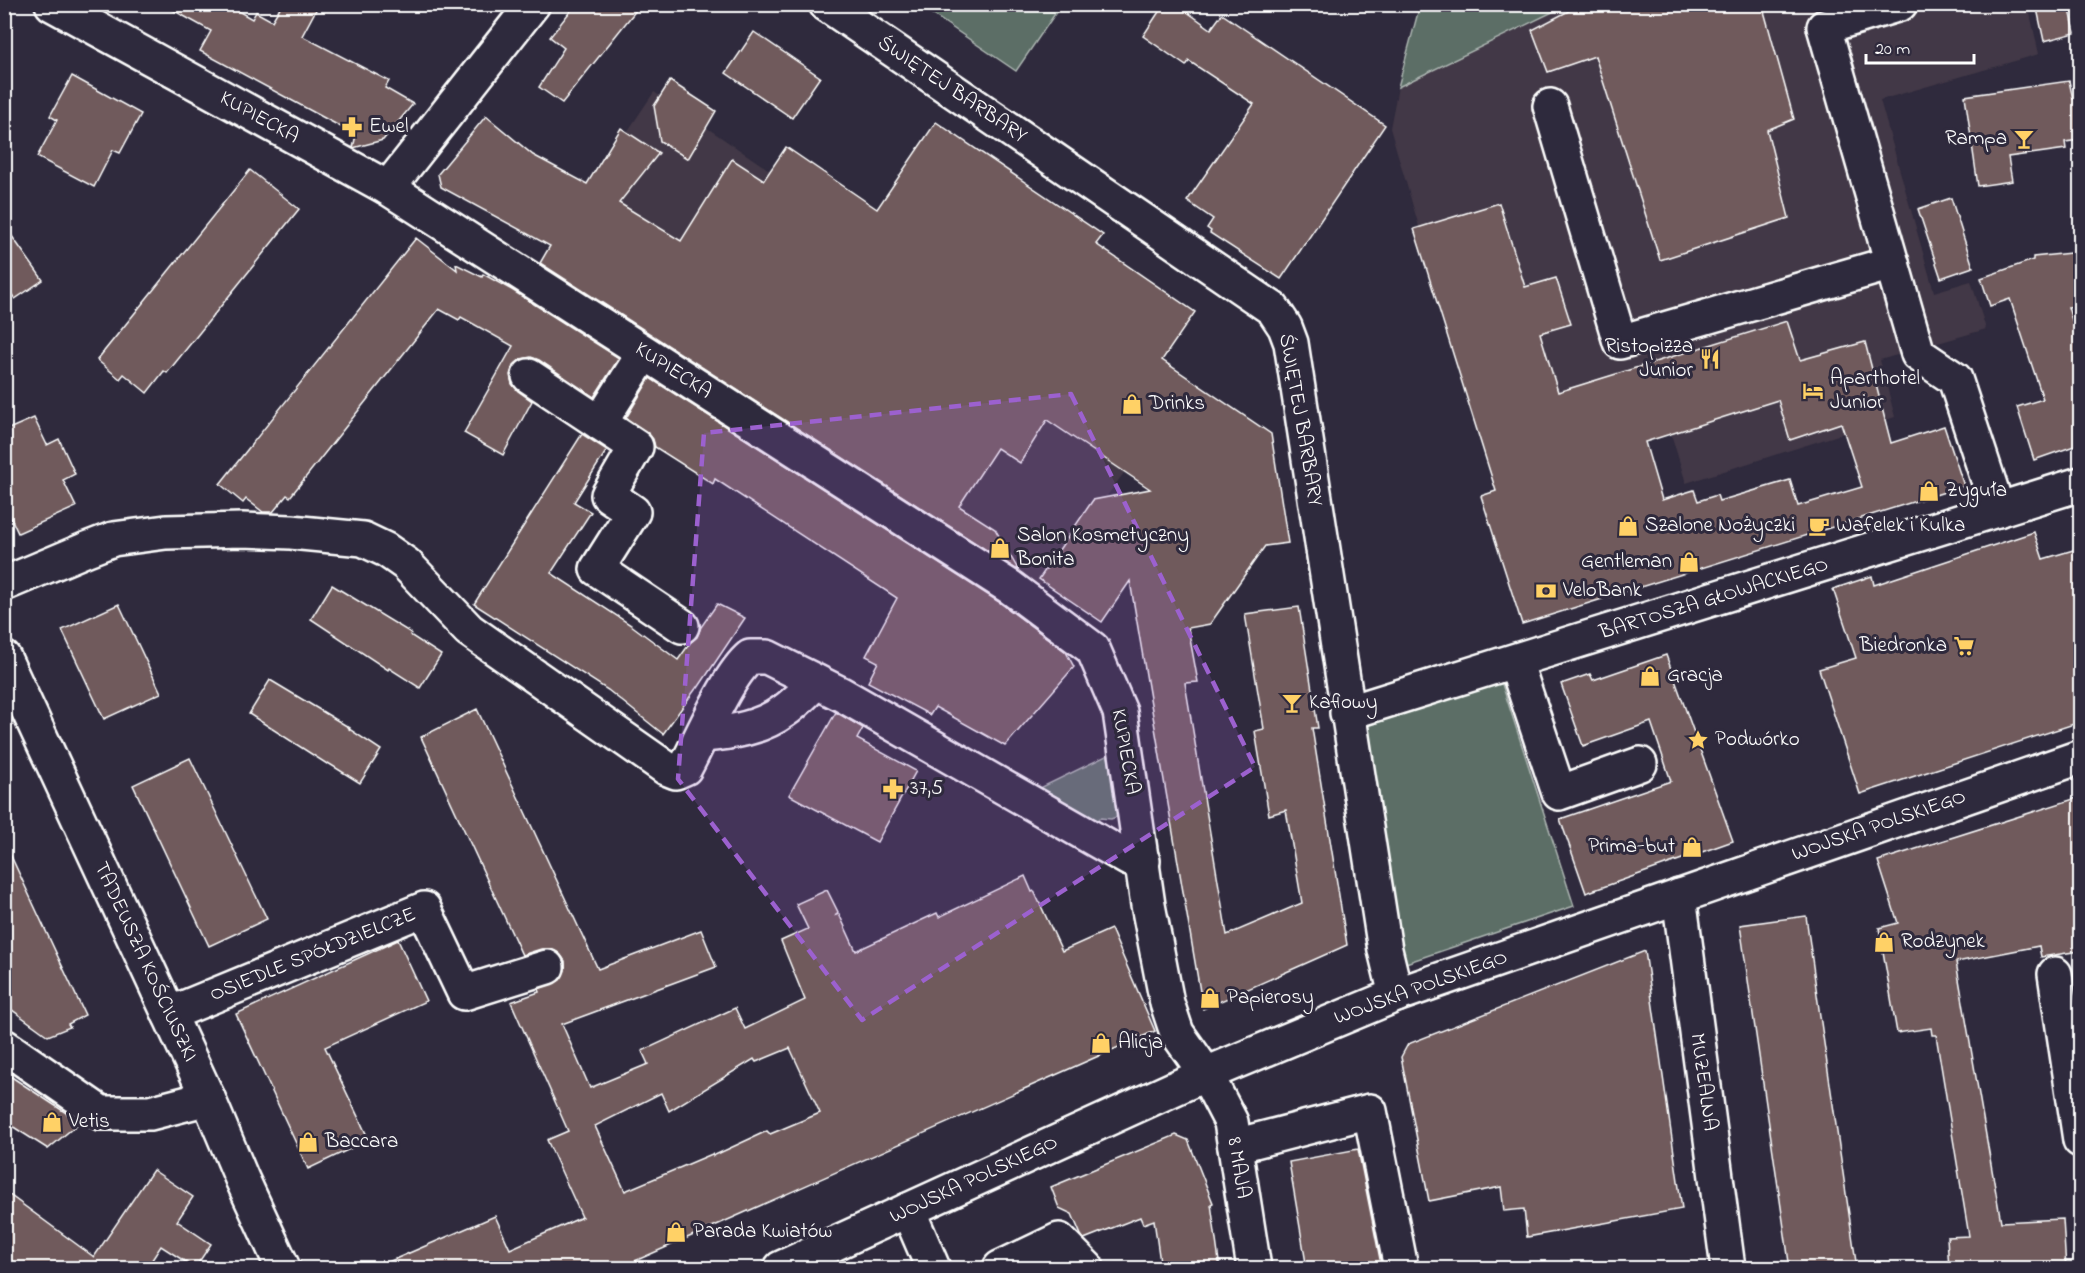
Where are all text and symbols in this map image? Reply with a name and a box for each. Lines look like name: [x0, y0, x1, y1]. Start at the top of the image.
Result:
scale bar: [1866, 27, 1974, 65]
street label: ŚWIĘTEJ BARBARY: [871, 29, 1033, 151]
text: 20 m: [1875, 37, 1910, 63]
street label: KUPIECKA: [214, 84, 304, 152]
place label: Ewel: [369, 112, 408, 142]
pharmacy icon: Ewel: [340, 115, 364, 139]
place label: Rampa: [1945, 124, 2007, 154]
bar icon: Rampa: [2012, 127, 2036, 151]
street label: ŚWIĘTEJ BARBARY: [1270, 331, 1330, 509]
place label: Ristopizza Junior: [1605, 332, 1693, 386]
street label: KUPIECKA: [628, 335, 718, 407]
restaurant icon: Ristopizza Junior: [1698, 347, 1722, 371]
place label: Aparthotel Junior: [1830, 364, 1920, 418]
hotel icon: Aparthotel Junior: [1801, 379, 1825, 403]
place label: Drinks: [1148, 389, 1205, 419]
shop icon: Drinks: [1120, 392, 1144, 416]
place label: Zyguła: [1946, 476, 2007, 508]
shop icon: Zyguła: [1917, 479, 1941, 503]
place label: Szalone Nożyczki: [1645, 511, 1795, 543]
place label: Wafelek i Kulka: [1836, 511, 1965, 541]
shop icon: Szalone Nożyczki: [1616, 514, 1640, 538]
cafe icon: Wafelek i Kulka: [1807, 514, 1831, 538]
place label: Salon Kosmetyczny Bonita: [1016, 521, 1189, 575]
shop icon: Salon Kosmetyczny Bonita: [988, 536, 1012, 560]
place label: Gentleman: [1581, 547, 1672, 577]
street label: BARTOSZA GŁOWACKIEGO: [1595, 550, 1832, 648]
shop icon: Gentleman: [1677, 550, 1701, 574]
place label: VeloBank: [1562, 576, 1643, 606]
bank icon: VeloBank: [1534, 579, 1558, 603]
place label: Biedronka: [1859, 631, 1947, 661]
supermarket icon: Biedronka: [1952, 634, 1976, 658]
place label: Gracja: [1667, 661, 1723, 691]
shop icon: Gracja: [1638, 664, 1662, 688]
place label: Kaflowy: [1309, 688, 1377, 720]
bar icon: Kaflowy: [1280, 691, 1304, 715]
street label: KUPIECKA: [1103, 707, 1147, 797]
place label: Podwórko: [1715, 725, 1800, 755]
place icon: Podwórko: [1686, 728, 1710, 752]
place label: 37,5: [910, 774, 943, 804]
pharmacy icon: 37,5: [881, 777, 905, 801]
street label: WOJSKA POLSKIEGO: [1788, 782, 1970, 870]
place label: Prima-but: [1588, 832, 1675, 862]
shop icon: Prima-but: [1680, 835, 1704, 859]
street label: TADEUSZA KOŚCIUSZKI: [85, 857, 205, 1067]
street label: OSIEDLE SPÓŁDZIELCZE: [205, 900, 421, 1010]
place label: Rodzynek: [1901, 927, 1986, 959]
shop icon: Rodzynek: [1872, 930, 1896, 954]
street label: WOJSKA POLSKIEGO: [1330, 943, 1512, 1033]
place label: Papierosy: [1227, 983, 1314, 1015]
shop icon: Papierosy: [1198, 986, 1222, 1010]
place label: Alicja: [1118, 1028, 1163, 1058]
shop icon: Alicja: [1089, 1031, 1113, 1055]
street label: MUZEALNA: [1681, 1031, 1725, 1133]
place label: Vetis: [68, 1107, 110, 1137]
shop icon: Vetis: [40, 1110, 64, 1134]
place label: Baccara: [324, 1127, 398, 1157]
street label: WOJSKA POLSKIEGO: [885, 1128, 1063, 1232]
shop icon: Baccara: [296, 1130, 320, 1154]
street label: 8 MAJA: [1218, 1135, 1258, 1201]
place label: Parada Kwiatów: [693, 1217, 832, 1247]
shop icon: Parada Kwiatów: [664, 1220, 688, 1244]

